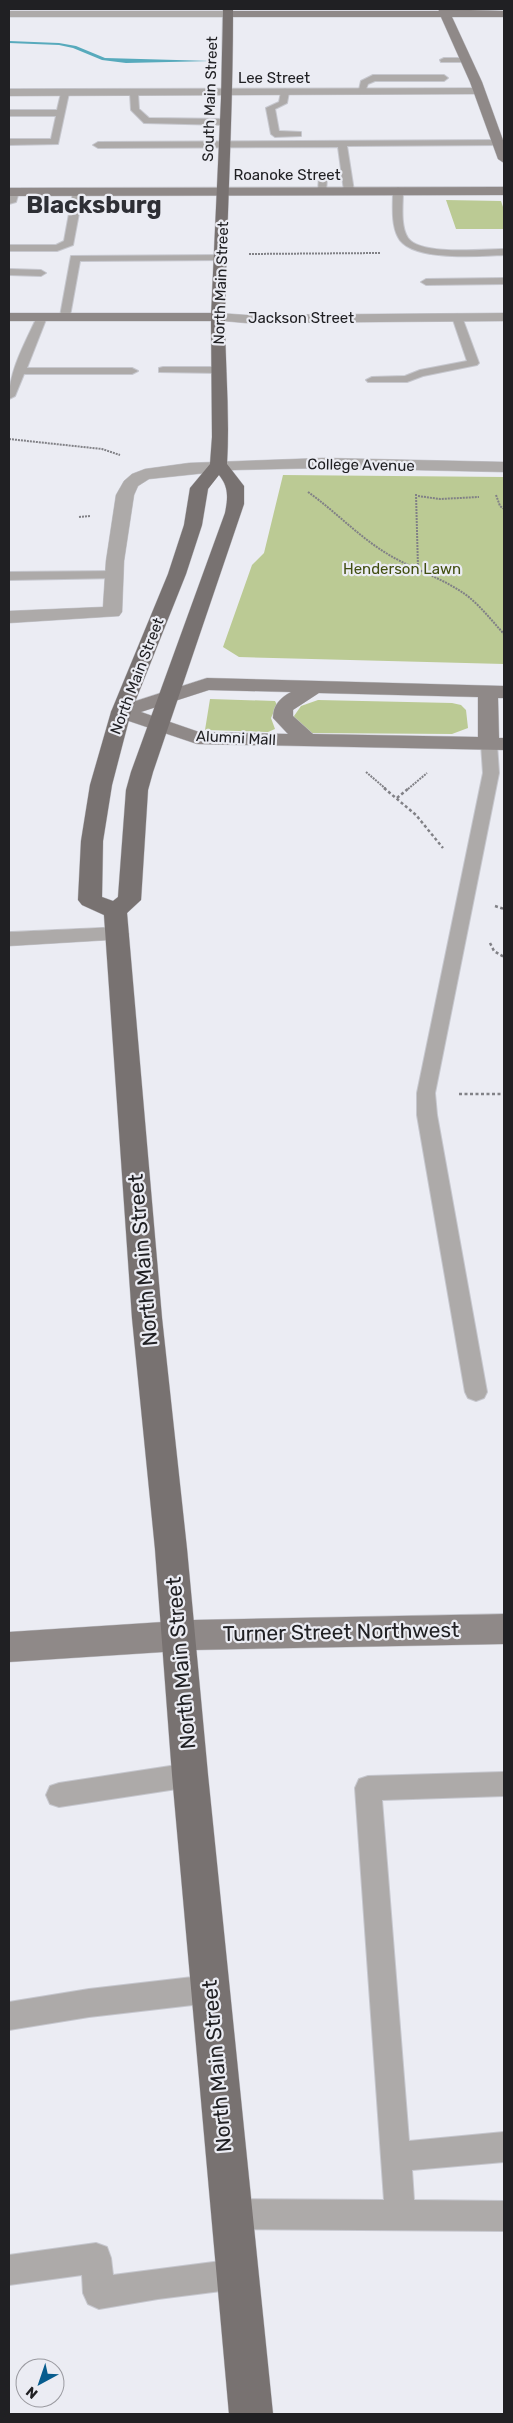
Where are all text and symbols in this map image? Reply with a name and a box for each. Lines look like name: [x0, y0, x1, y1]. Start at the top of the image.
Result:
street label: South Main Street: [199, 36, 221, 162]
street label: Lee Street: [238, 69, 310, 87]
street label: Roanoke Street: [233, 166, 341, 184]
district label: Blacksburg: [26, 191, 162, 219]
street label: North Main Street: [210, 221, 232, 345]
street label: Jackson Street: [248, 309, 354, 327]
street label: College Avenue: [307, 455, 415, 475]
park label: Henderson Lawn: [343, 560, 461, 578]
street label: North Main Street: [106, 615, 168, 737]
street label: Alumni Mall: [196, 727, 276, 749]
street label: North Main Street: [123, 1173, 162, 1347]
street label: North Main Street: [161, 1576, 200, 1750]
street label: Turner Street Northwest: [222, 1617, 460, 1646]
street label: North Main Street: [197, 1979, 236, 2153]
north arrow: [15, 2358, 65, 2408]
text: N: [23, 2383, 41, 2402]

